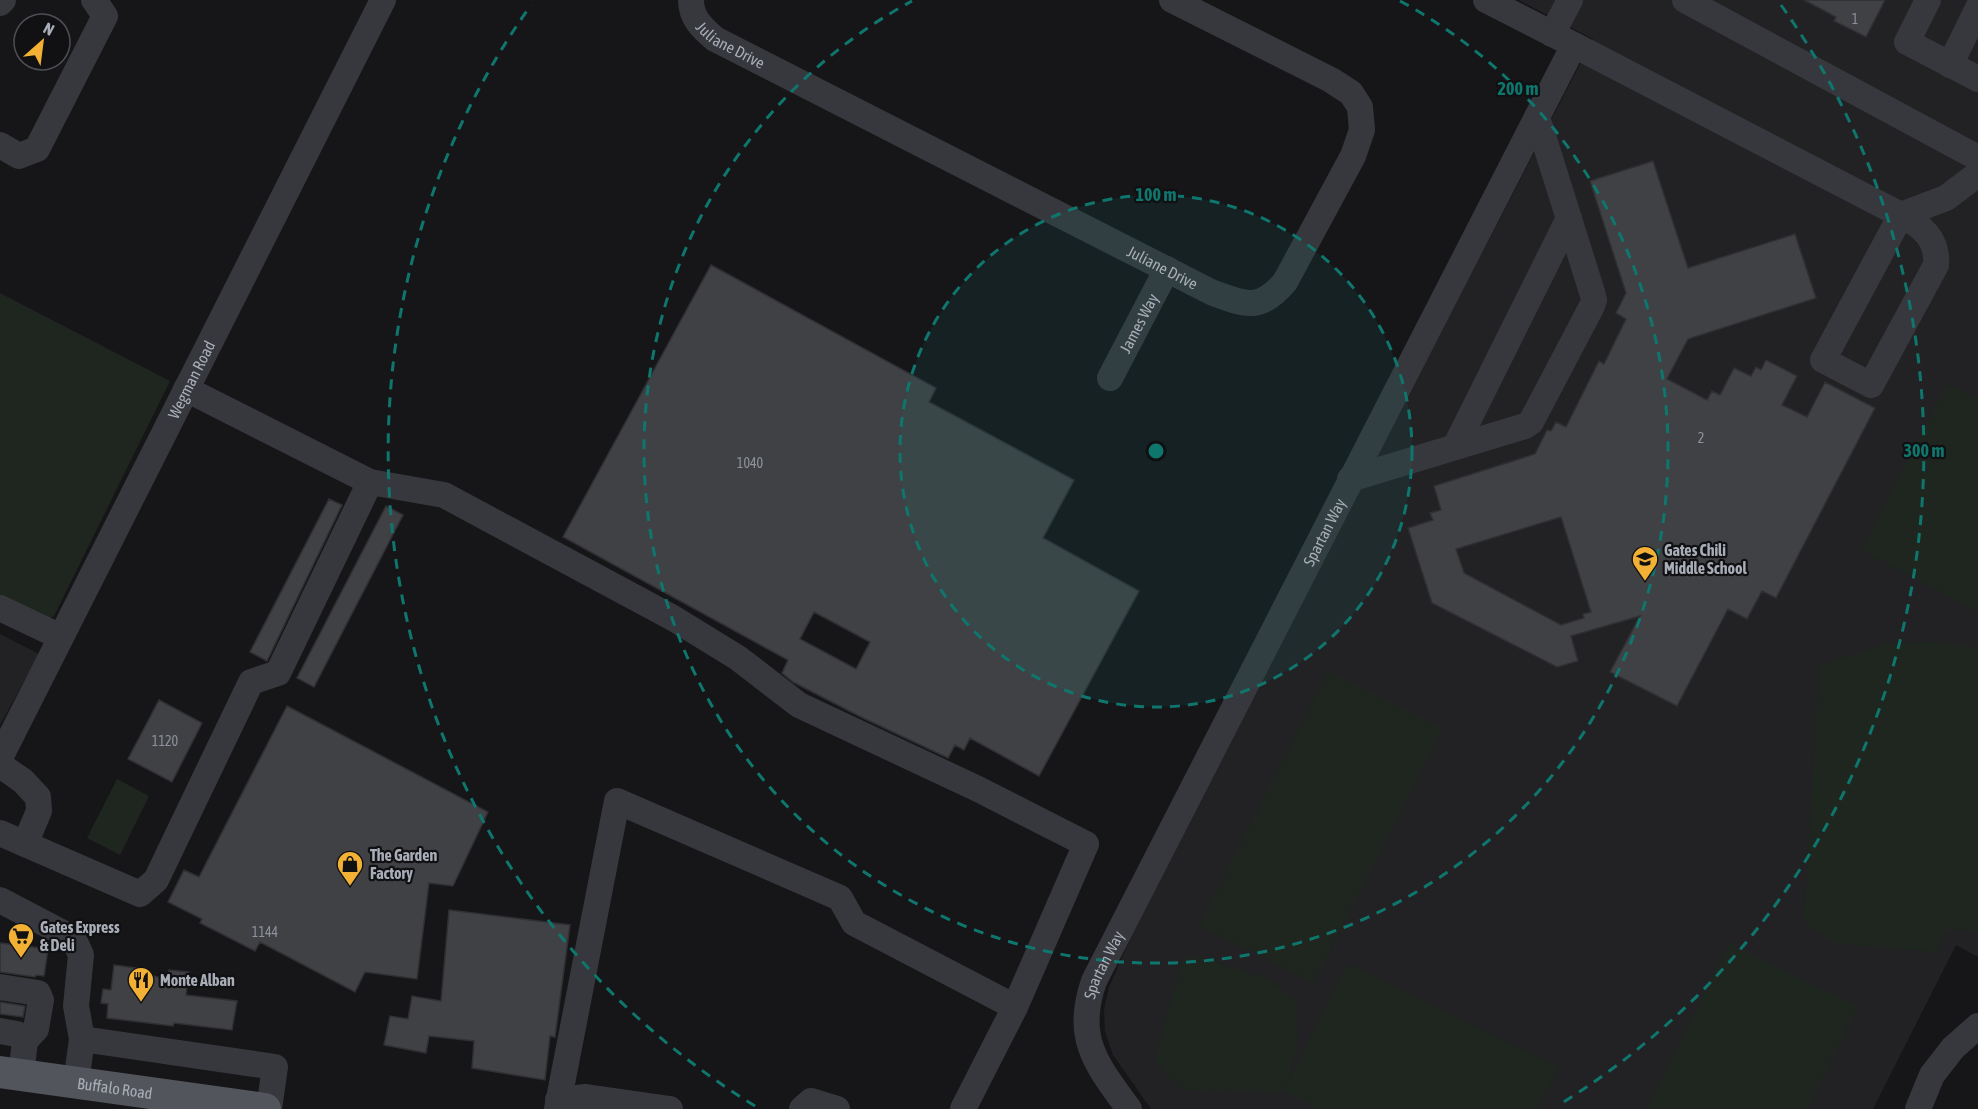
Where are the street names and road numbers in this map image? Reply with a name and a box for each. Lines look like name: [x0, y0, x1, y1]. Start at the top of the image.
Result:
street label: Juliane Drive: [692, 18, 768, 72]
street label: Juliane Drive: [1124, 242, 1201, 293]
street label: James Way: [1116, 290, 1163, 356]
street label: Wegman Road: [164, 338, 218, 421]
street label: Spartan Way: [1299, 495, 1350, 569]
street label: Spartan Way: [1080, 927, 1128, 1001]
street label: Buffalo Road: [76, 1074, 154, 1102]

